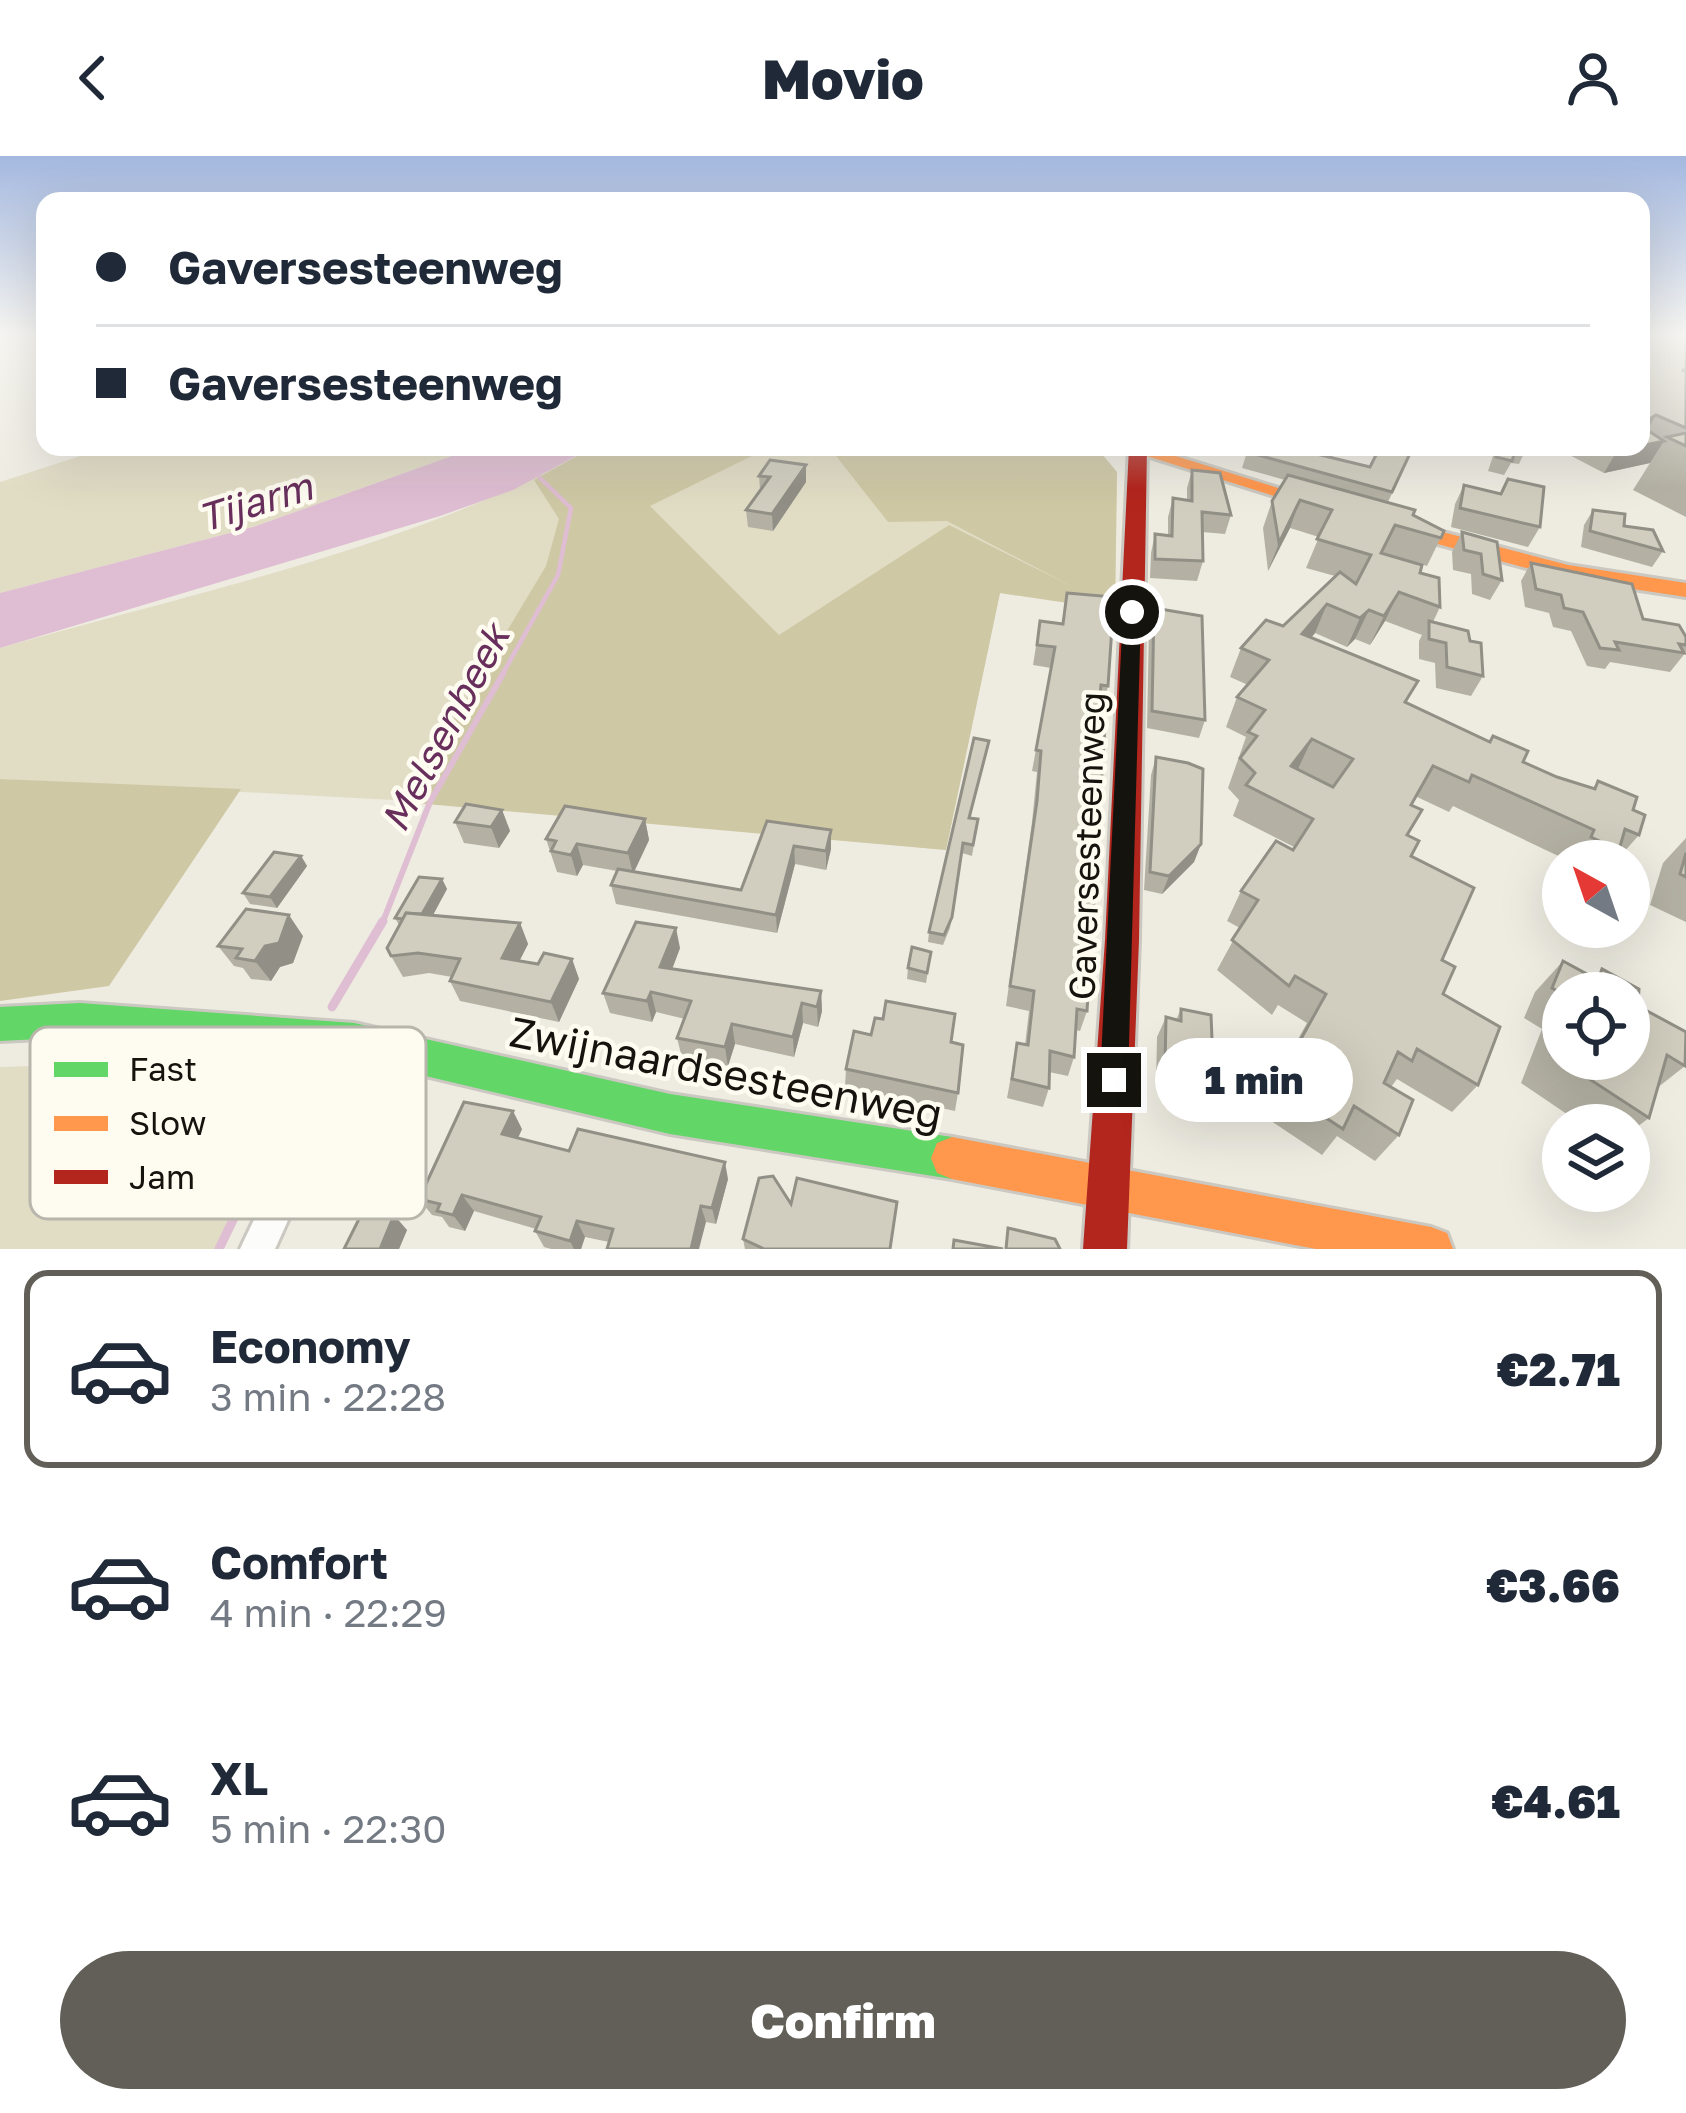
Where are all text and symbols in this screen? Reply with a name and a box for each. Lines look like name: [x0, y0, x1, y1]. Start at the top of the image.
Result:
icon: back: [60, 45, 126, 111]
icon: person: [1560, 45, 1626, 111]
text: Movio: [762, 46, 924, 111]
text: Gaversesteenweg: [168, 240, 563, 294]
text: Gaversesteenweg: [168, 356, 563, 410]
water label: Tijarm: [192, 462, 319, 541]
route start: [1105, 585, 1159, 639]
water label: Melsenbeek: [370, 613, 520, 839]
street label: Gaversesteenweg: [1060, 691, 1113, 1001]
north arrow: [1542, 840, 1650, 948]
map controls: [1542, 840, 1650, 1212]
button: locate: [1542, 972, 1650, 1080]
street label: Zwijnaardsesteenweg: [506, 1006, 947, 1138]
legend: [30, 1027, 426, 1219]
callout: 1 min: [1156, 1038, 1354, 1122]
text: Fast: [129, 1049, 197, 1088]
route end: [1087, 1053, 1141, 1107]
text: 1 min: [1204, 1056, 1304, 1103]
text: Slow: [129, 1103, 207, 1142]
button: layers: [1542, 1104, 1650, 1212]
text: Jam: [129, 1157, 195, 1196]
icon: car: [66, 1315, 174, 1423]
text: Economy: [210, 1319, 411, 1373]
text: €2.71: [1496, 1342, 1620, 1396]
text: 3 min · 22:28: [210, 1373, 446, 1420]
icon: car: [66, 1531, 174, 1639]
text: Comfort: [210, 1535, 388, 1589]
text: €3.66: [1486, 1558, 1620, 1612]
text: 4 min · 22:29: [210, 1589, 447, 1636]
icon: car: [66, 1747, 174, 1855]
text: XL: [210, 1751, 268, 1805]
text: €4.61: [1491, 1774, 1620, 1828]
text: 5 min · 22:30: [210, 1805, 446, 1852]
button: Confirm: [60, 1951, 1626, 2089]

